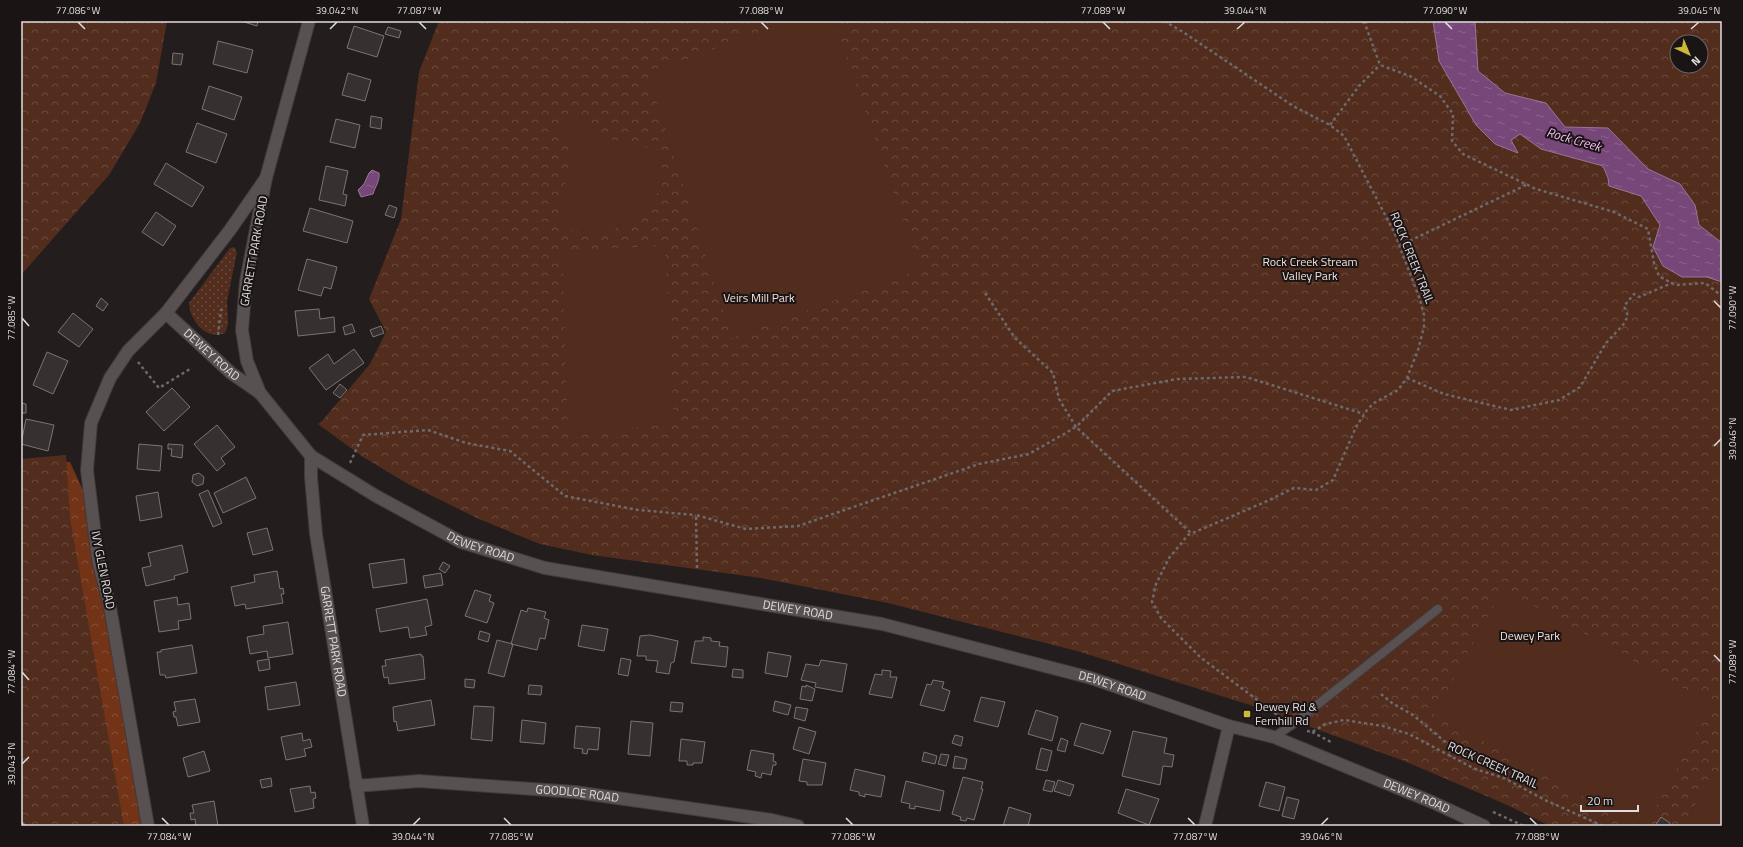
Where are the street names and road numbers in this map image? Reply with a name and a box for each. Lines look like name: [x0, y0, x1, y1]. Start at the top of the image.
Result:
street label: GARRETT PARK ROAD: [234, 194, 273, 308]
street label: ROCK CREEK TRAIL: [1385, 209, 1440, 307]
street label: DEWEY ROAD: [179, 324, 244, 386]
street label: DEWEY ROAD: [443, 526, 517, 567]
street label: IVY GLEN ROAD: [87, 529, 120, 611]
street label: GARRETT PARK ROAD: [315, 584, 352, 698]
street label: DEWEY ROAD: [761, 594, 835, 625]
street label: DEWEY ROAD: [1076, 665, 1149, 706]
street label: ROCK CREEK TRAIL: [1445, 736, 1542, 793]
street label: DEWEY ROAD: [1381, 773, 1454, 818]
street label: GOODLOE ROAD: [535, 779, 621, 807]

